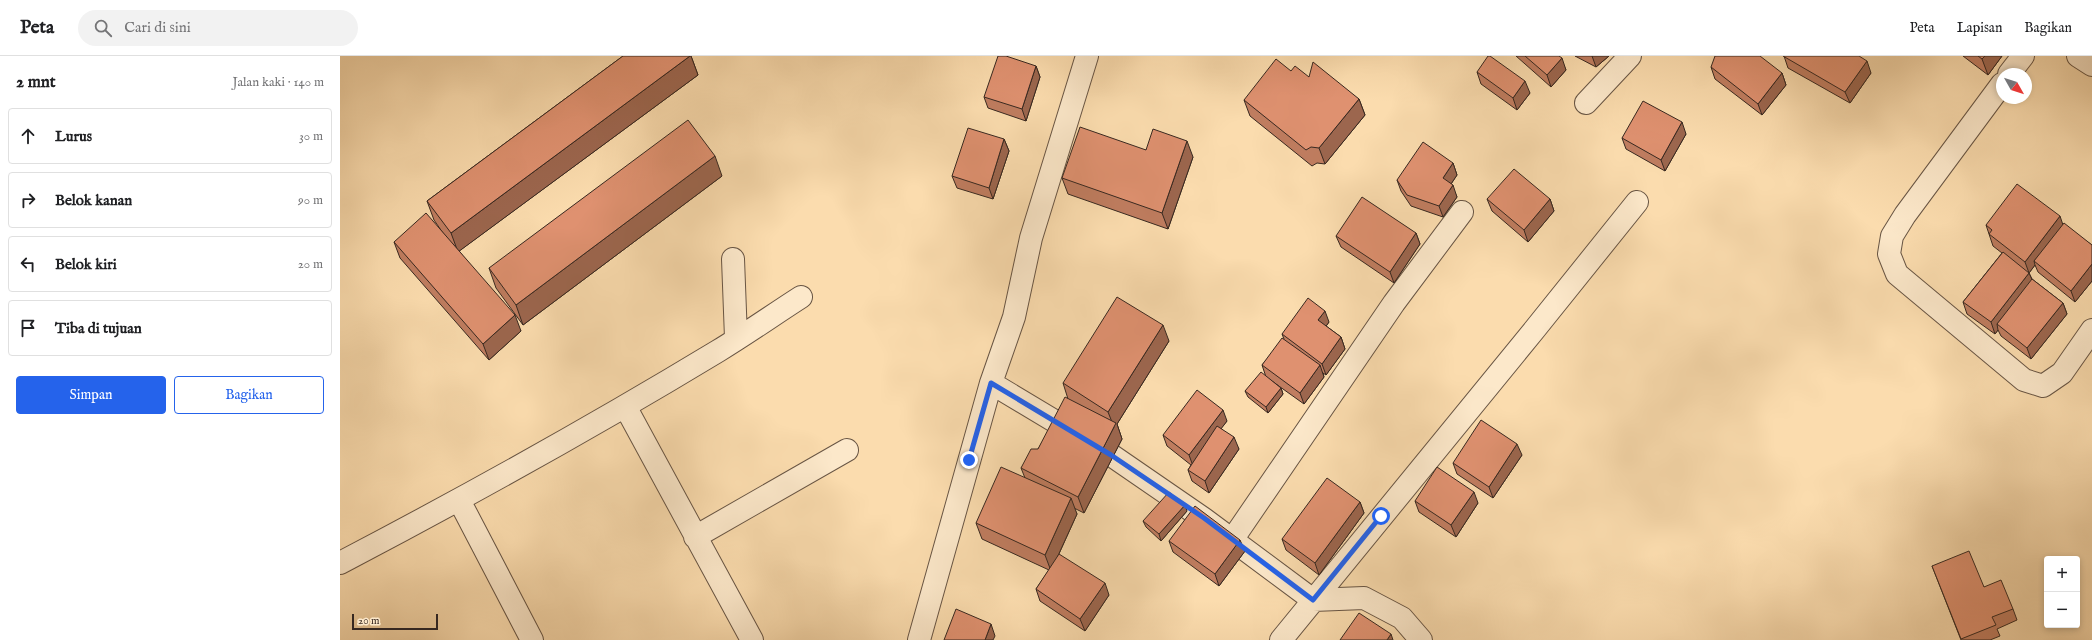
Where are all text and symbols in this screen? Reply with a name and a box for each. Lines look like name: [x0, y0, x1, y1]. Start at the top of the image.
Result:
search box: [78, 10, 358, 46]
text: Peta: [20, 16, 54, 40]
icon: search: [92, 17, 114, 39]
text: Cari di sini: [124, 18, 191, 37]
text: Peta: [1909, 19, 1935, 37]
text: Lapisan: [1957, 19, 2002, 37]
text: Bagikan: [2024, 19, 2072, 37]
north arrow: [1996, 68, 2032, 104]
text: 2 mnt: [16, 72, 56, 93]
text: Jalan kaki · 140 m: [232, 74, 324, 91]
icon: ahead: [17, 125, 39, 147]
text: Lurus: [55, 127, 92, 146]
text: 30 m: [299, 128, 323, 145]
icon: right: [17, 189, 39, 211]
text: Belok kanan: [55, 191, 132, 210]
text: 90 m: [298, 192, 323, 209]
icon: left: [17, 253, 39, 275]
text: Belok kiri: [55, 255, 117, 274]
text: 20 m: [298, 256, 323, 273]
icon: arrive: [17, 317, 39, 339]
text: Tiba di tujuan: [55, 319, 142, 338]
button: Simpan: [16, 376, 166, 414]
button: Bagikan: [174, 376, 324, 414]
route end: [960, 451, 978, 469]
route start: [1372, 507, 1390, 525]
map controls: [2044, 556, 2080, 628]
button: +: [2044, 556, 2080, 592]
button: −: [2044, 592, 2080, 628]
scale bar: [352, 612, 438, 631]
text: 20 m: [358, 614, 379, 628]

